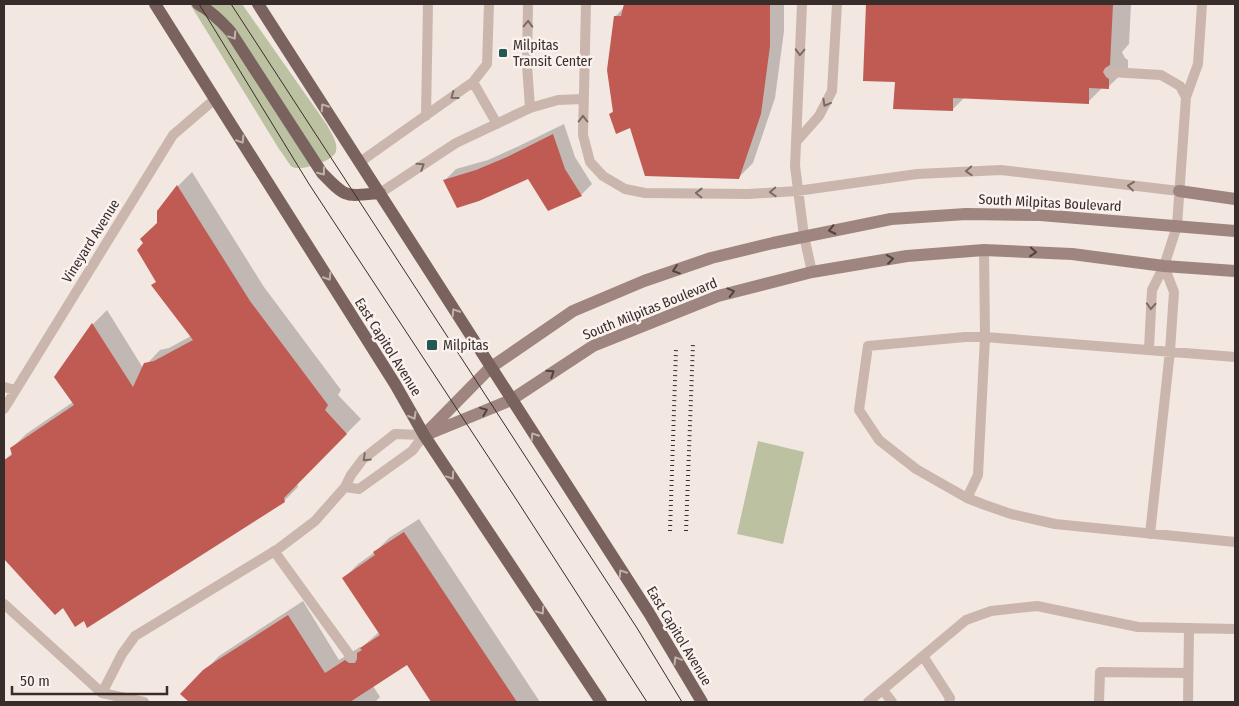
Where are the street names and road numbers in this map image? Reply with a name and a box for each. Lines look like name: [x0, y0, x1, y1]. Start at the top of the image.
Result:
street label: South Milpitas Boulevard: [978, 191, 1122, 215]
street label: Vineyard Avenue: [59, 196, 123, 286]
street label: South Milpitas Boulevard: [580, 274, 720, 344]
street label: East Capitol Avenue: [351, 295, 425, 399]
street label: East Capitol Avenue: [643, 583, 715, 689]

